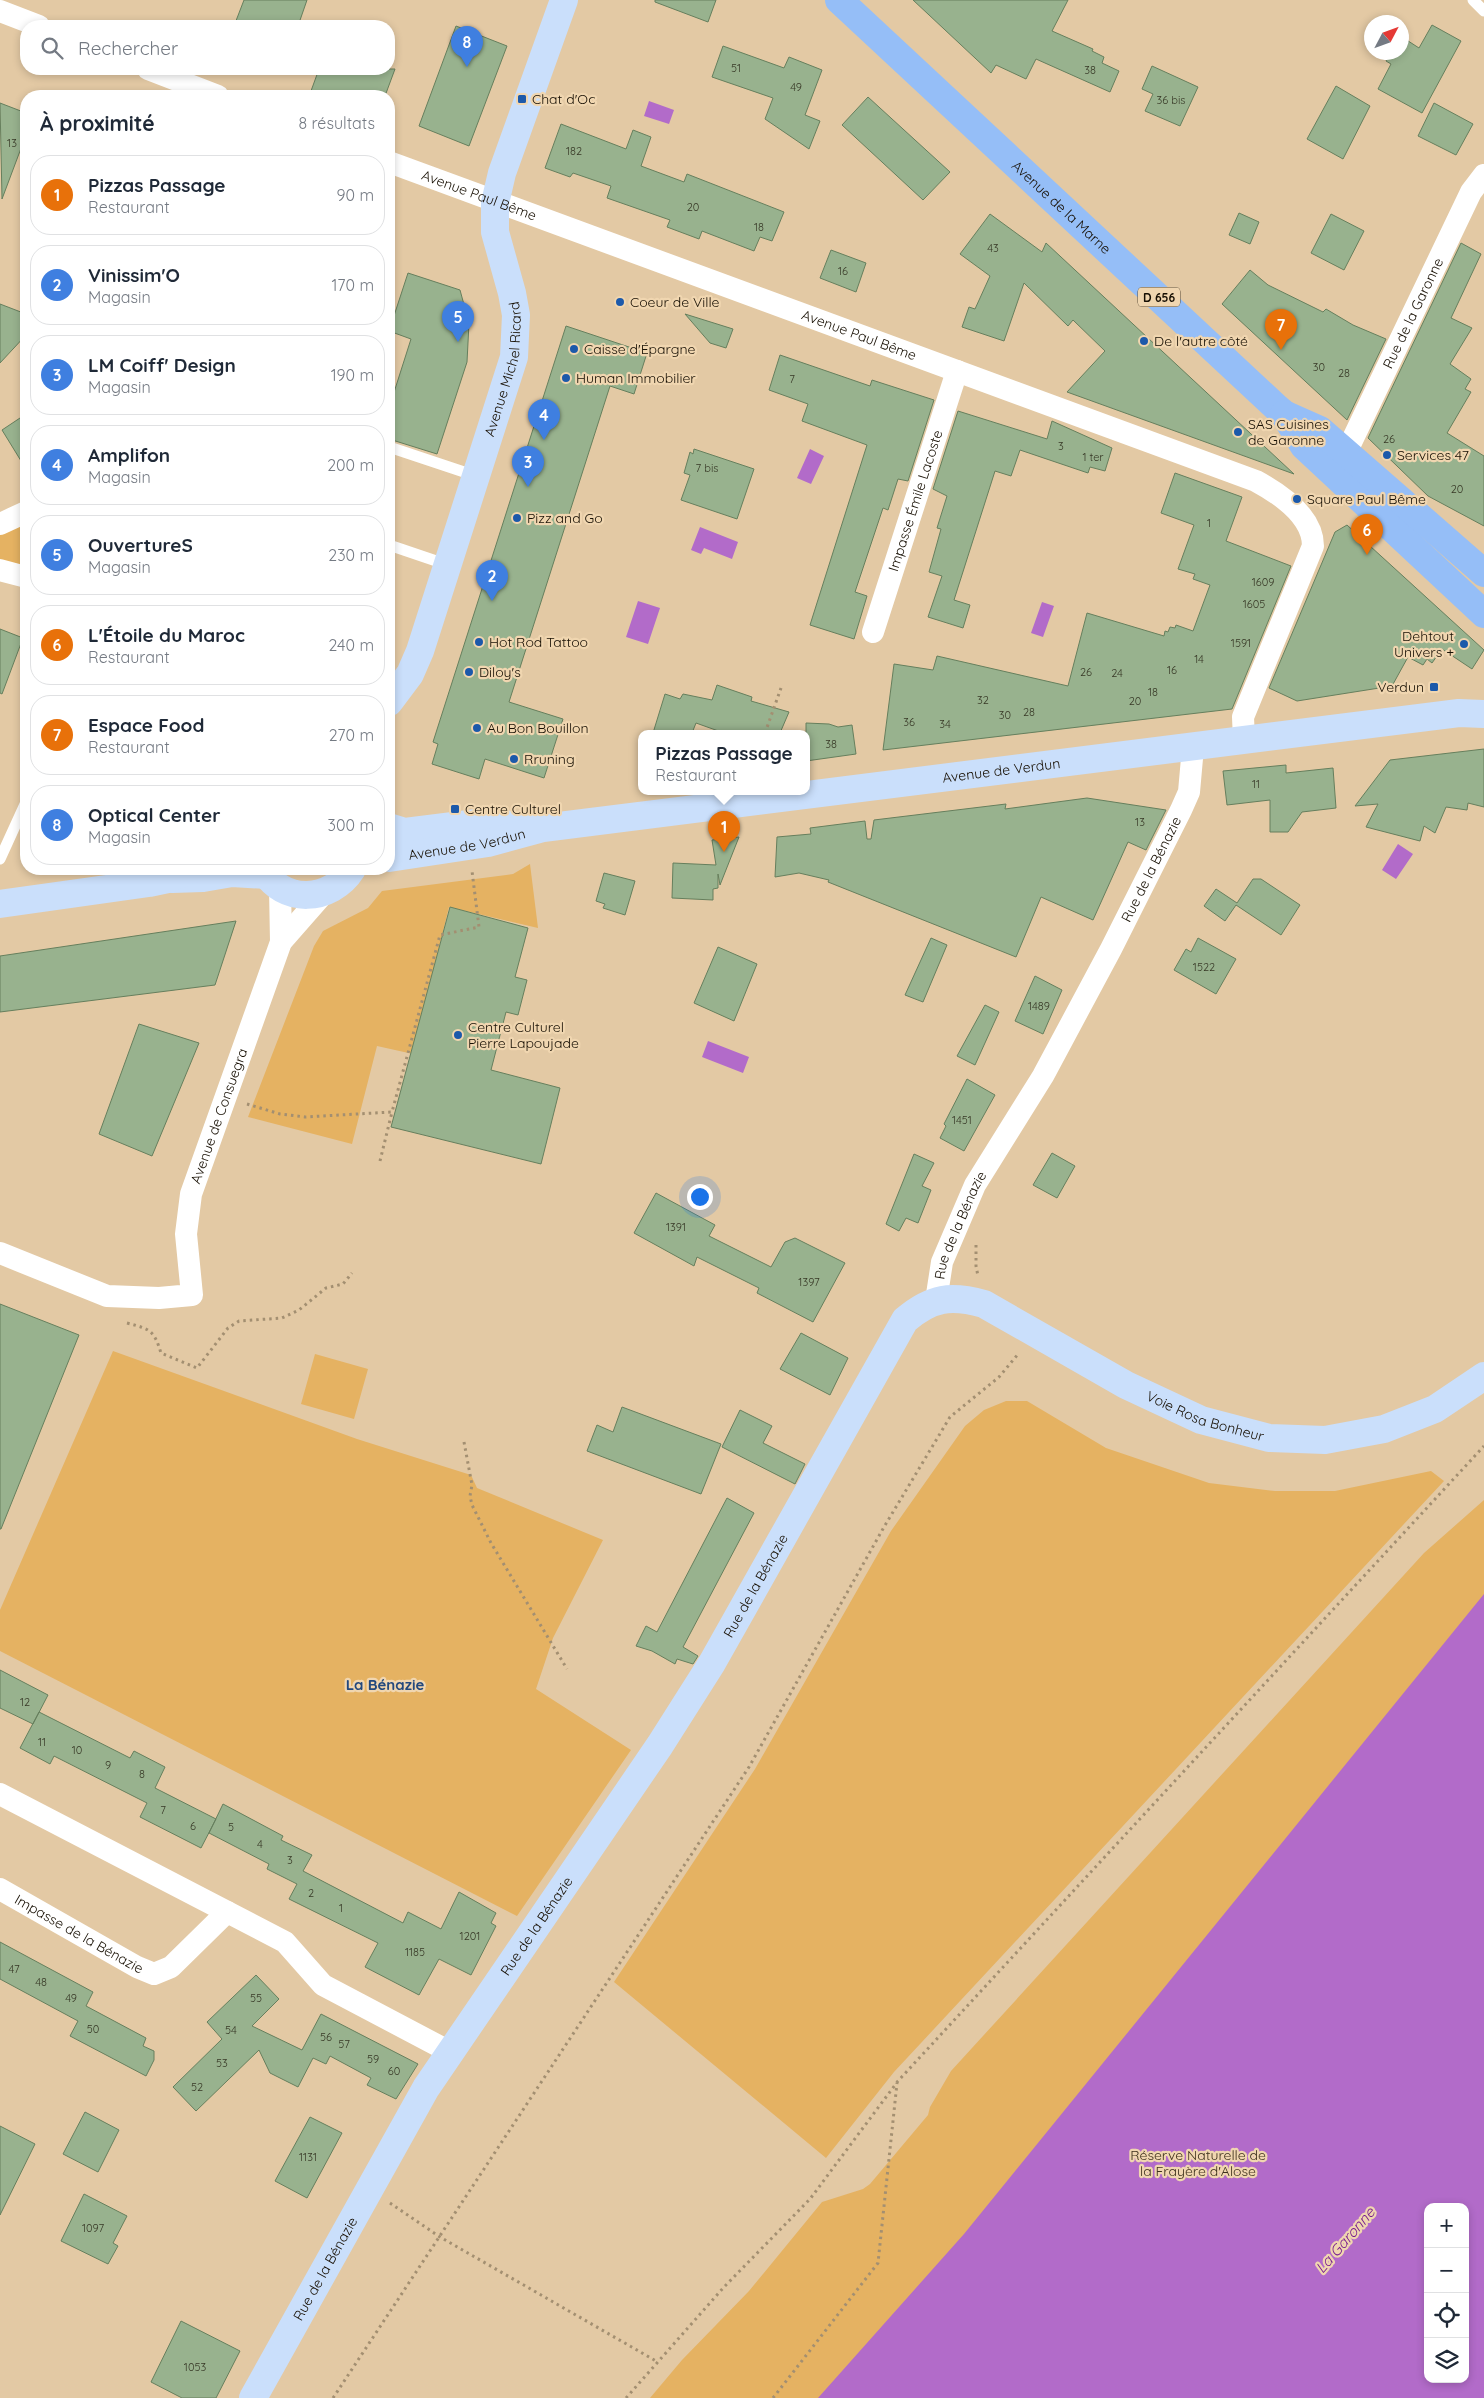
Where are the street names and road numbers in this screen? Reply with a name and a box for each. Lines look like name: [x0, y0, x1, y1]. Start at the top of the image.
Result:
street label: Avenue de la Marne: [1008, 157, 1115, 258]
street label: Avenue Paul Bême: [419, 166, 539, 225]
street label: Rue de la Garonne: [1379, 255, 1447, 372]
road number: D 656: [1138, 288, 1180, 306]
street label: Avenue Michel Ricard: [480, 300, 525, 439]
street label: Avenue Paul Bême: [799, 306, 919, 364]
street label: Impasse Émile Lacoste: [884, 428, 946, 574]
street label: Avenue de Verdun: [941, 754, 1061, 787]
street label: Rue de la Bénazie: [1117, 813, 1185, 925]
street label: Avenue de Verdun: [407, 824, 527, 864]
street label: Avenue de Consuegra: [186, 1046, 251, 1186]
street label: Rue de la Bénazie: [930, 1168, 990, 1281]
street label: Voie Rosa Bonheur: [1144, 1387, 1267, 1445]
street label: Rue de la Bénazie: [719, 1531, 792, 1641]
street label: Rue de la Bénazie: [496, 1873, 577, 1979]
street label: Impasse de la Bénazie: [12, 1890, 146, 1978]
street label: Rue de la Bénazie: [289, 2214, 361, 2324]

